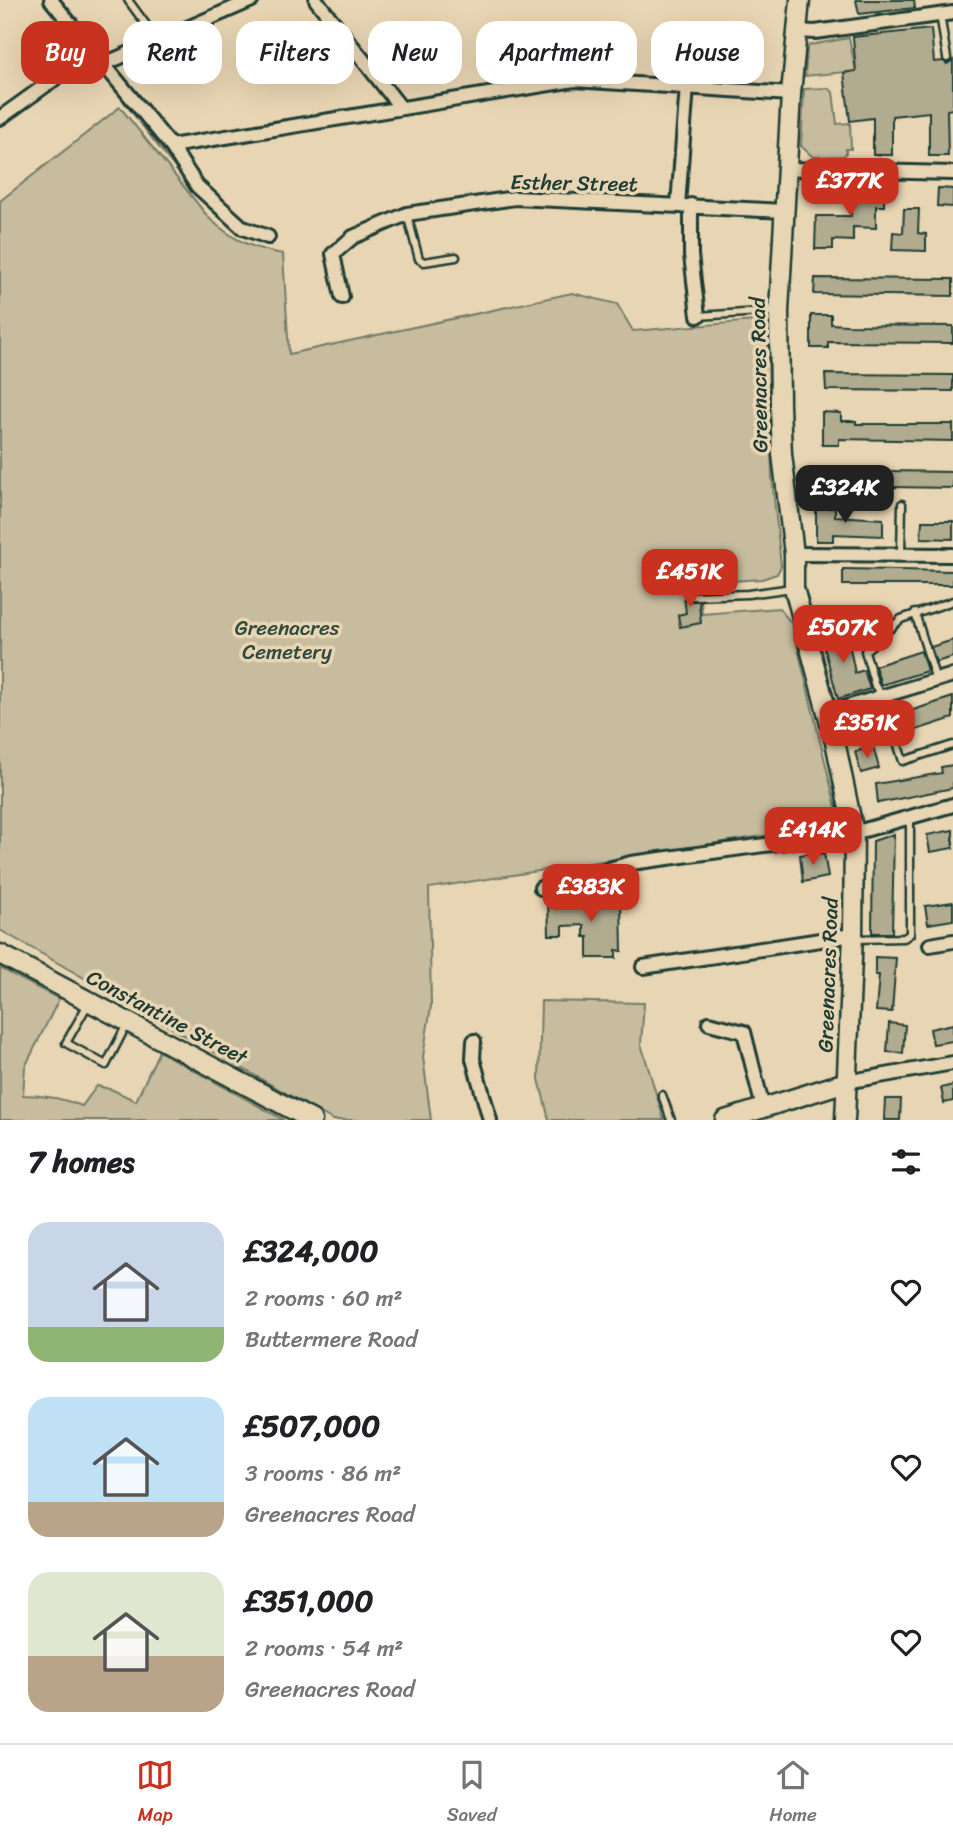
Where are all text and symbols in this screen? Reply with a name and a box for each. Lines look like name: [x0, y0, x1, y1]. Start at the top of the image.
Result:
chip: Buy: [21, 21, 109, 84]
chip: Rent: [123, 21, 222, 84]
chip: Filters: [236, 21, 354, 84]
chip: New: [368, 21, 462, 84]
chip: Apartment: [476, 21, 637, 84]
chip: House: [651, 21, 764, 84]
pin: £377K: [801, 158, 899, 218]
text: £377K: [817, 160, 883, 201]
street label: Esther Street: [510, 163, 638, 203]
street label: Greenacres Road: [739, 295, 779, 453]
pin: £324K: [796, 466, 894, 525]
text: £324K: [812, 467, 878, 508]
pin: £451K: [641, 550, 739, 609]
text: £451K: [658, 551, 722, 592]
pin: £507K: [794, 606, 892, 665]
text: £507K: [809, 607, 877, 648]
park label: Greenacres Cemetery: [235, 609, 340, 671]
pin: £351K: [818, 700, 916, 760]
text: £351K: [836, 702, 898, 743]
pin: £414K: [764, 808, 862, 867]
text: £414K: [781, 809, 845, 850]
pin: £383K: [542, 864, 640, 924]
text: £383K: [558, 866, 624, 907]
street label: Greenacres Road: [806, 895, 850, 1053]
street label: Constantine Street: [79, 958, 256, 1076]
text: 7 homes: [28, 1135, 135, 1189]
icon: filters: [887, 1143, 925, 1181]
text: £324,000: [245, 1224, 378, 1278]
icon: home: [84, 1250, 168, 1334]
icon: heart: [887, 1273, 925, 1311]
text: 2 rooms · 60 m²: [245, 1278, 403, 1319]
text: Buttermere Road: [245, 1319, 417, 1360]
text: £507,000: [245, 1399, 380, 1453]
icon: home: [84, 1425, 168, 1509]
icon: heart: [887, 1448, 925, 1486]
text: 3 rooms · 86 m²: [245, 1453, 401, 1494]
text: Greenacres Road: [245, 1494, 415, 1535]
text: £351,000: [245, 1574, 374, 1628]
icon: home: [84, 1600, 168, 1684]
icon: heart: [887, 1623, 925, 1661]
text: 2 rooms · 54 m²: [245, 1628, 403, 1669]
text: Greenacres Road: [245, 1669, 415, 1710]
tab: Map: [136, 1756, 174, 1831]
tab: Saved: [447, 1756, 497, 1831]
tab: Home: [769, 1756, 817, 1831]

